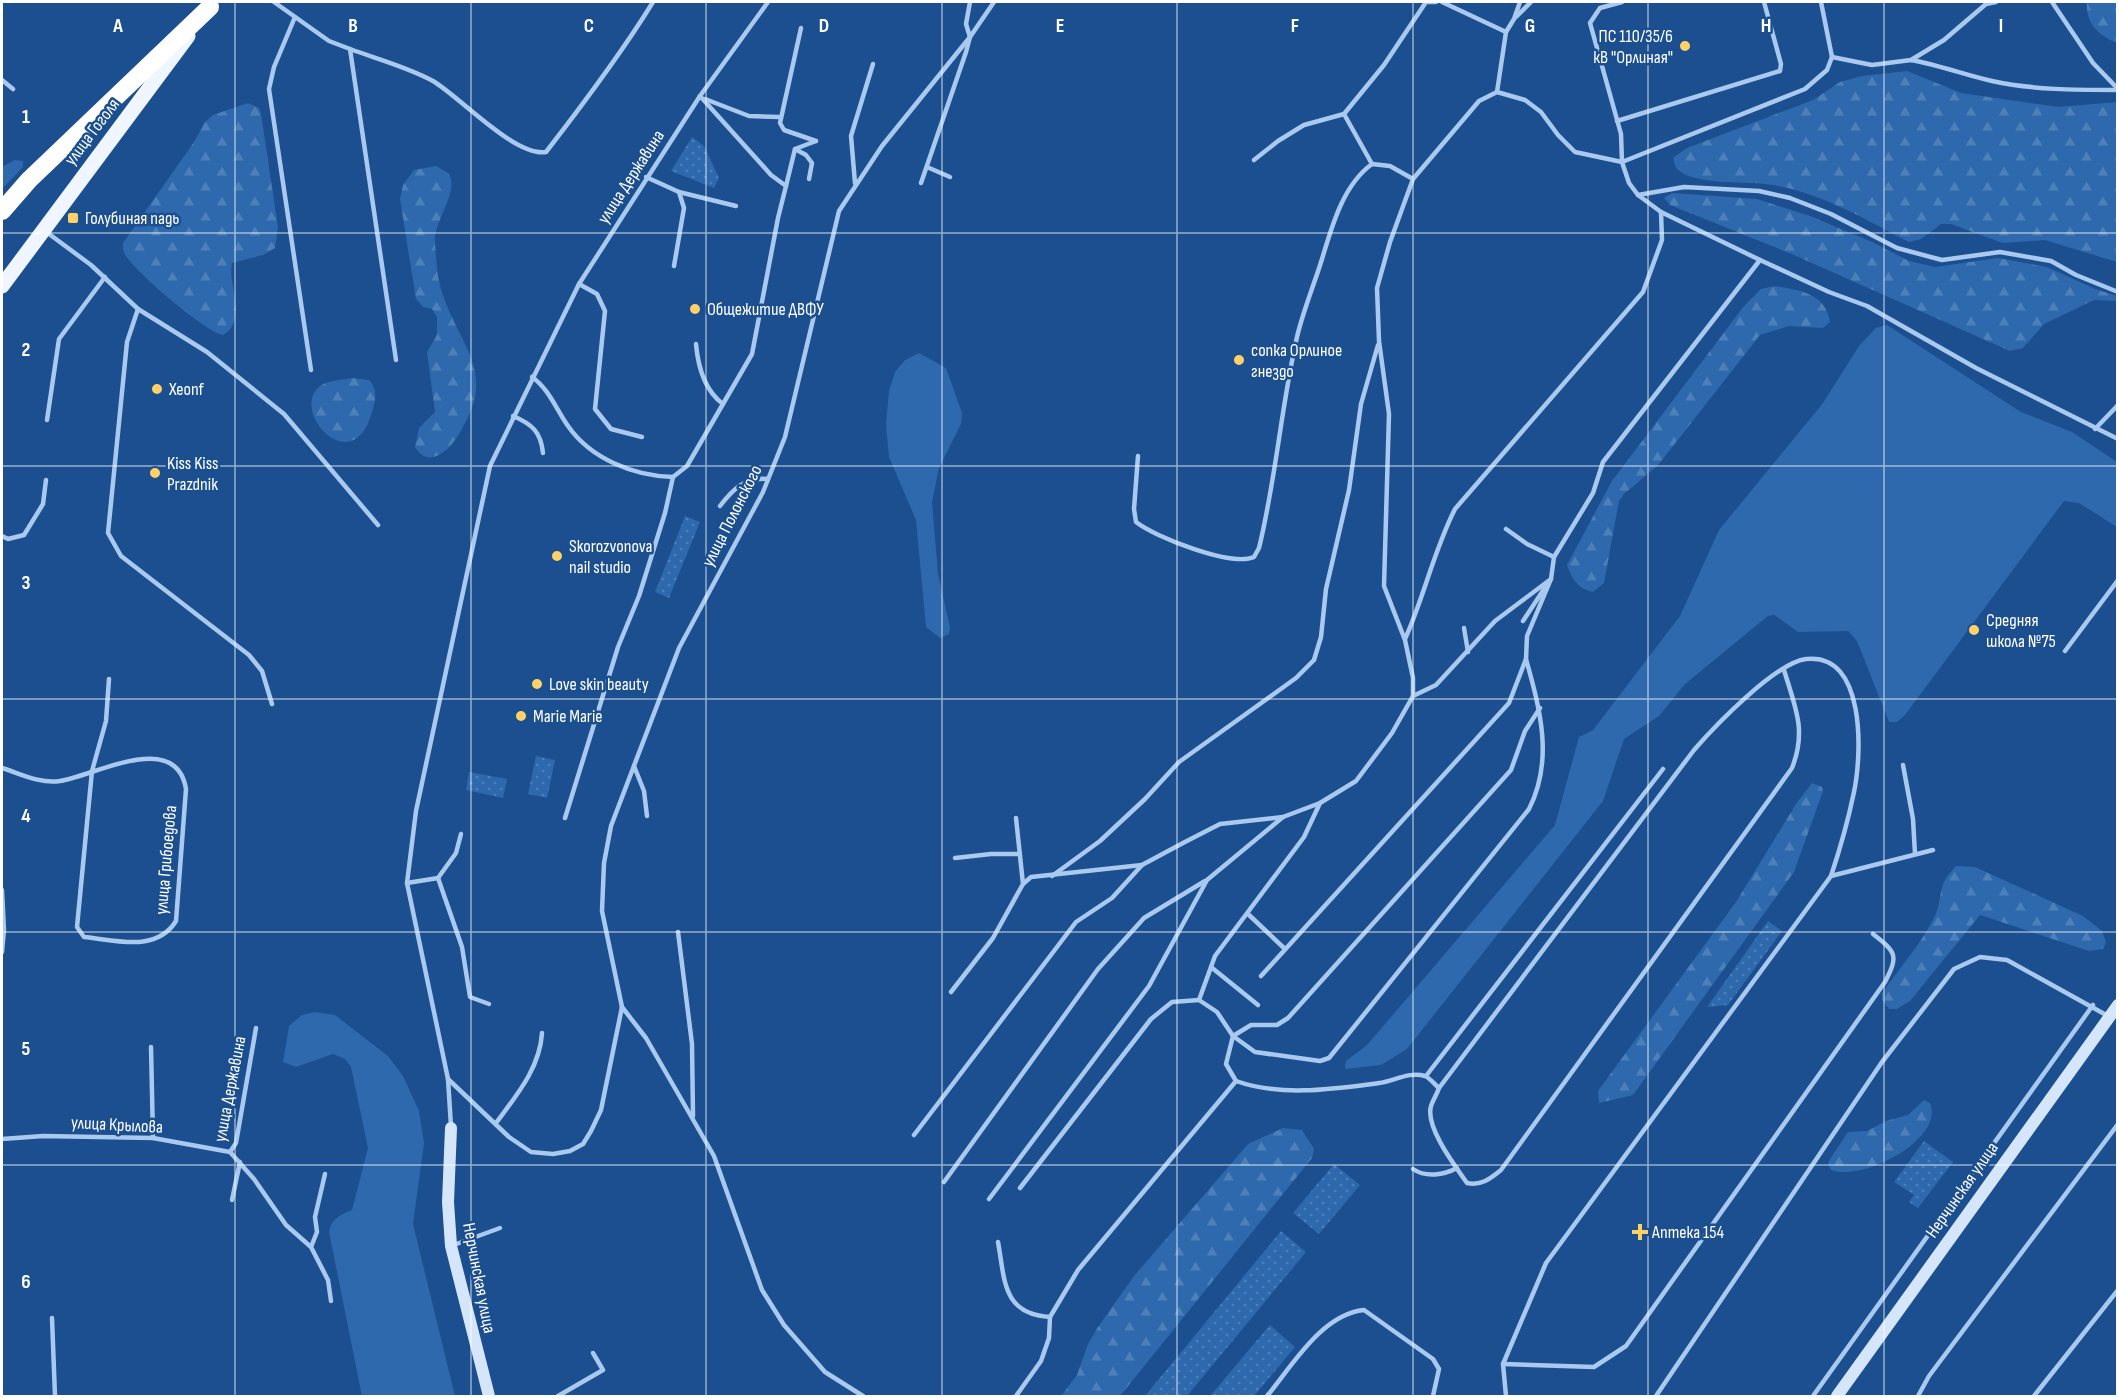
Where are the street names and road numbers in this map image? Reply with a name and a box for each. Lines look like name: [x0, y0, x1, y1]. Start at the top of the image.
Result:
street label: улица Гоголя: [60, 94, 124, 170]
street label: улица Державина: [593, 126, 669, 228]
street label: улица Полонского: [697, 462, 767, 570]
street label: улица Грибоедова: [151, 804, 181, 916]
street label: улица Державина: [209, 1034, 251, 1144]
street label: улица Крылова: [71, 1112, 164, 1138]
street label: Нерчинская улица: [1921, 1138, 2003, 1242]
street label: Нерчинская улица: [458, 1221, 500, 1335]

